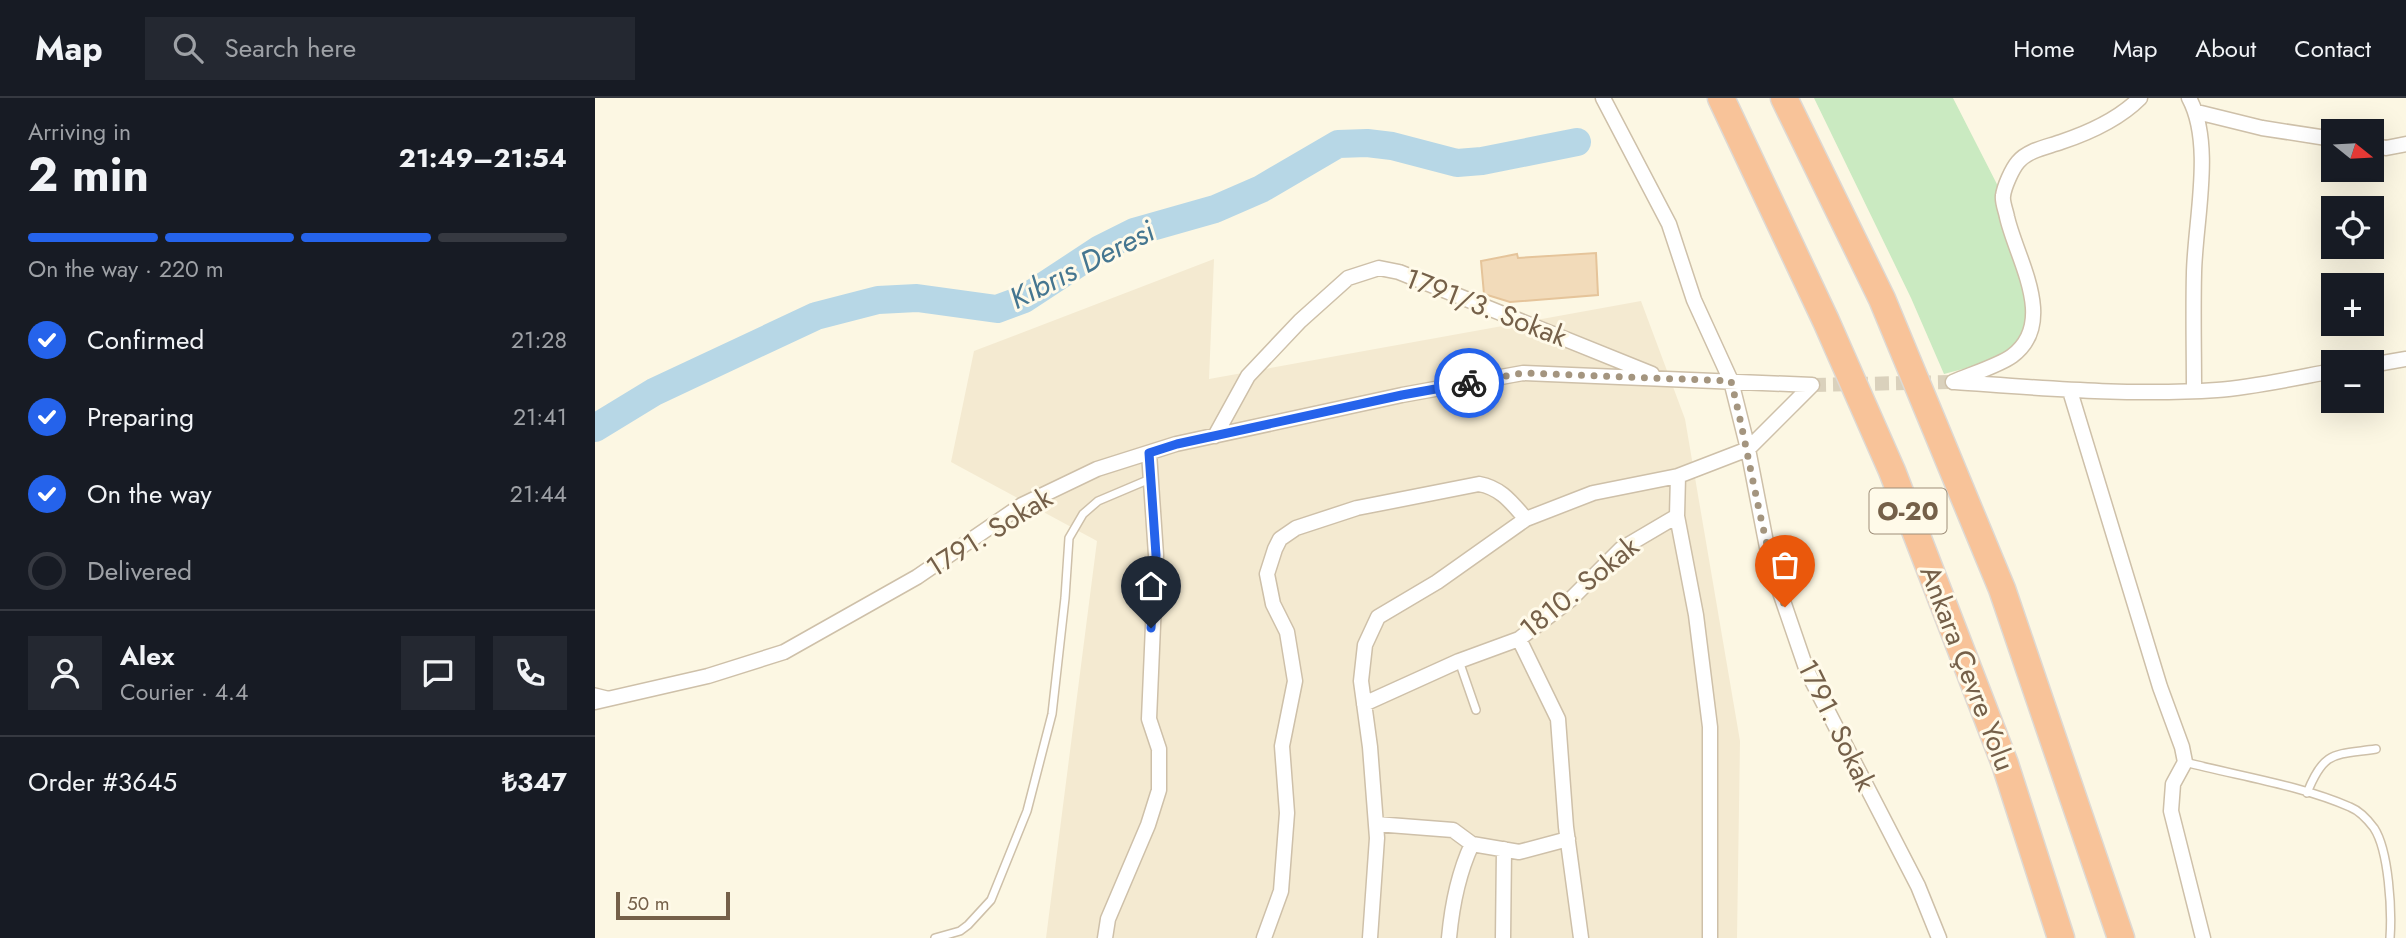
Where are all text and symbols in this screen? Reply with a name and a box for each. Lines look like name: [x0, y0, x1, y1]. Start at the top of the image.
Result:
search box: [145, 17, 635, 80]
text: Map: [35, 25, 103, 72]
icon: search: [169, 29, 207, 67]
text: Search here: [225, 29, 356, 67]
text: Home: [2013, 31, 2075, 66]
text: Map: [2113, 31, 2157, 66]
text: About: [2195, 31, 2256, 66]
text: Contact: [2294, 31, 2371, 66]
text: Arriving in: [28, 115, 131, 149]
north arrow: [2321, 119, 2383, 182]
map controls: [2321, 119, 2384, 413]
text: 21:49–21:54: [399, 139, 567, 177]
text: 2 min: [28, 142, 149, 208]
button: locate: [2321, 196, 2384, 259]
water label: Kıbrıs Deresi: [1002, 209, 1162, 319]
text: On the way · 220 m: [28, 252, 224, 286]
street label: 1791/3. Sokak: [1399, 258, 1574, 357]
button: +: [2321, 273, 2384, 336]
icon: check: [28, 321, 66, 359]
text: Confirmed: [87, 321, 204, 359]
text: 21:28: [511, 323, 567, 357]
courier: [1434, 348, 1504, 418]
button: −: [2321, 350, 2384, 413]
icon: bike: [1450, 364, 1488, 402]
icon: check: [28, 398, 66, 436]
text: Preparing: [87, 398, 194, 436]
text: 21:41: [513, 400, 567, 434]
icon: check: [28, 475, 66, 513]
text: On the way: [87, 475, 212, 513]
text: 21:44: [510, 477, 567, 511]
street label: 1791. Sokak: [918, 477, 1061, 587]
road number: O-20: [1869, 488, 1947, 534]
street label: 1810. Sokak: [1511, 526, 1648, 648]
pin: [1755, 535, 1815, 607]
icon: bag: [1766, 546, 1804, 584]
text: Delivered: [87, 552, 192, 590]
pin: [1121, 556, 1181, 628]
street label: Ankara Çevre Yolu: [1909, 559, 2026, 777]
icon: home: [1132, 567, 1170, 605]
button: person: [28, 636, 102, 710]
button: chat: [401, 636, 475, 710]
button: phone: [493, 636, 567, 710]
text: Alex: [120, 637, 174, 675]
street label: 1791. Sokak: [1787, 653, 1886, 798]
text: Courier · 4.4: [120, 675, 248, 709]
text: Order #3645: [28, 763, 177, 801]
text: ₺347: [502, 763, 567, 801]
scale bar: [616, 889, 730, 921]
text: 50 m: [627, 890, 670, 917]

